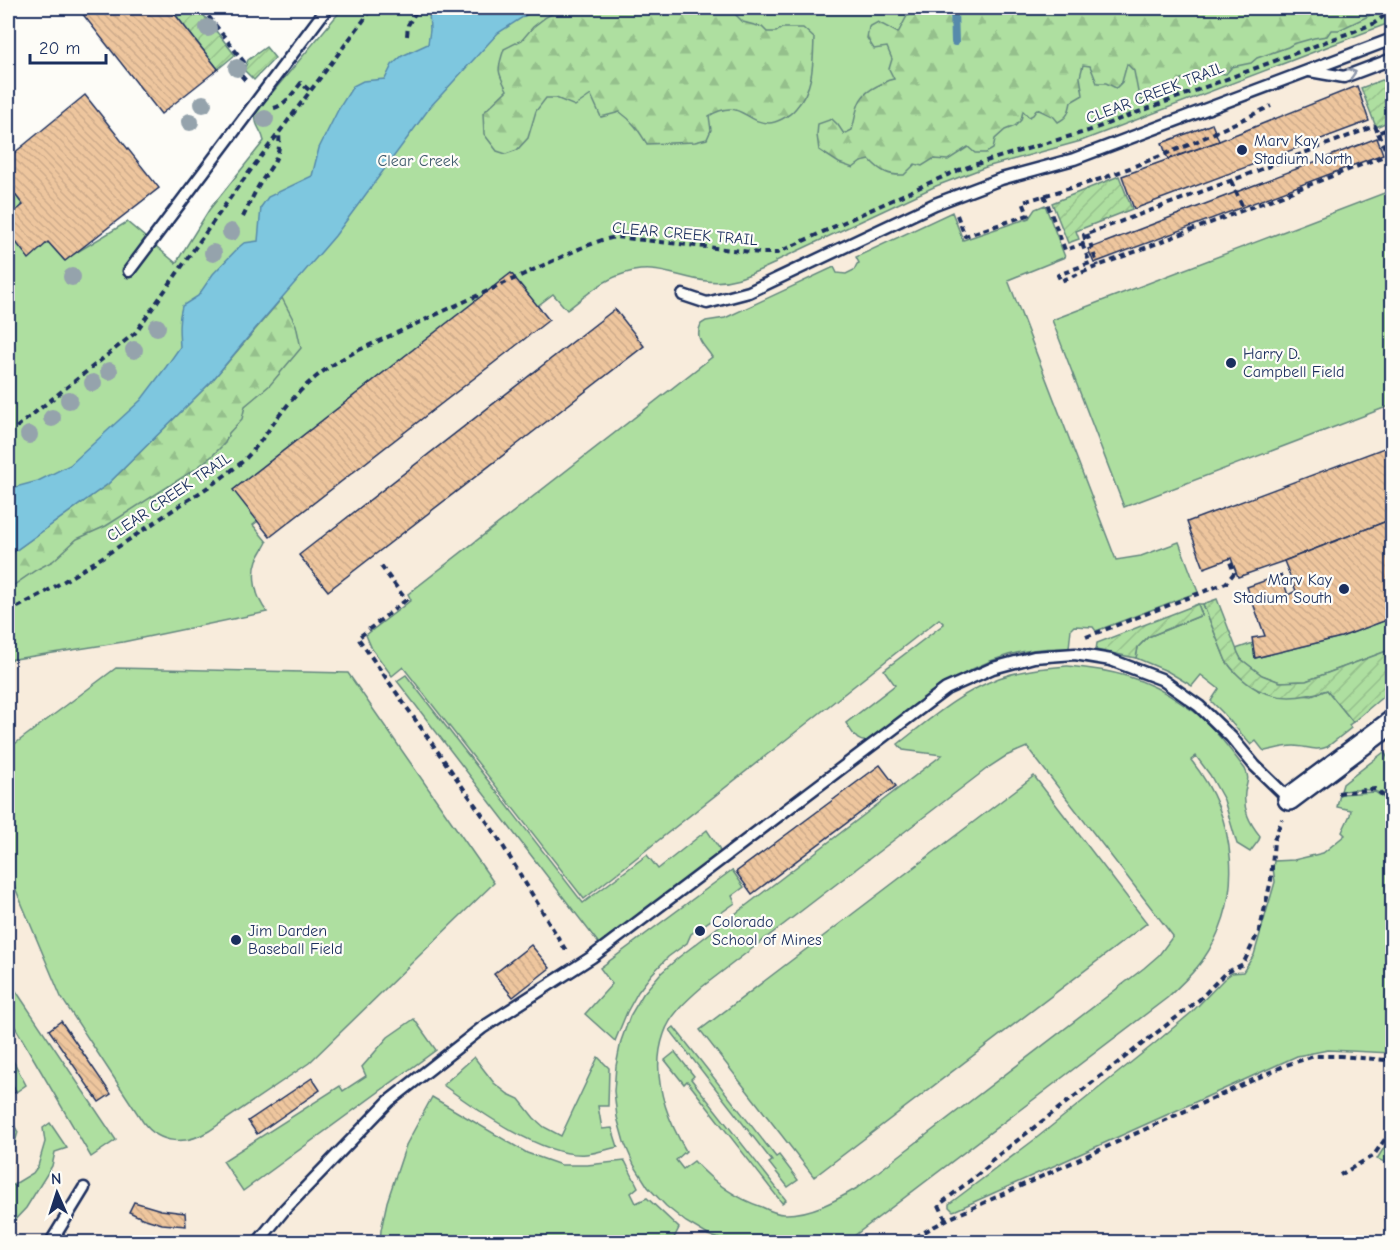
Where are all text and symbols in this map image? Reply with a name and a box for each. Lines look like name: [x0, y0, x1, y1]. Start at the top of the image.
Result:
scale bar: [30, 27, 106, 65]
text: 20 m: [39, 38, 80, 59]
street label: CLEAR CREEK TRAIL: [1084, 58, 1226, 128]
one-way arrow: [1346, 68, 1357, 80]
place label: Marv Kay Stadium North: [1254, 132, 1353, 168]
marker: Marv Kay Stadium North: [1235, 143, 1249, 157]
park label: Clear Creek: [378, 152, 459, 170]
street label: CLEAR CREEK TRAIL: [611, 219, 759, 249]
place label: Harry D. Campbell Field: [1243, 345, 1345, 381]
marker: Harry D. Campbell Field: [1224, 356, 1238, 370]
street label: CLEAR CREEK TRAIL: [103, 449, 235, 545]
place label: Marv Kay Stadium South: [1233, 571, 1333, 607]
marker: Marv Kay Stadium South: [1337, 582, 1351, 596]
place label: Colorado School of Mines: [712, 913, 822, 949]
place label: Jim Darden Baseball Field: [248, 922, 343, 958]
marker: Colorado School of Mines: [693, 924, 707, 938]
marker: Jim Darden Baseball Field: [229, 933, 243, 947]
north arrow: [27, 1163, 87, 1223]
text: N: [51, 1170, 62, 1188]

